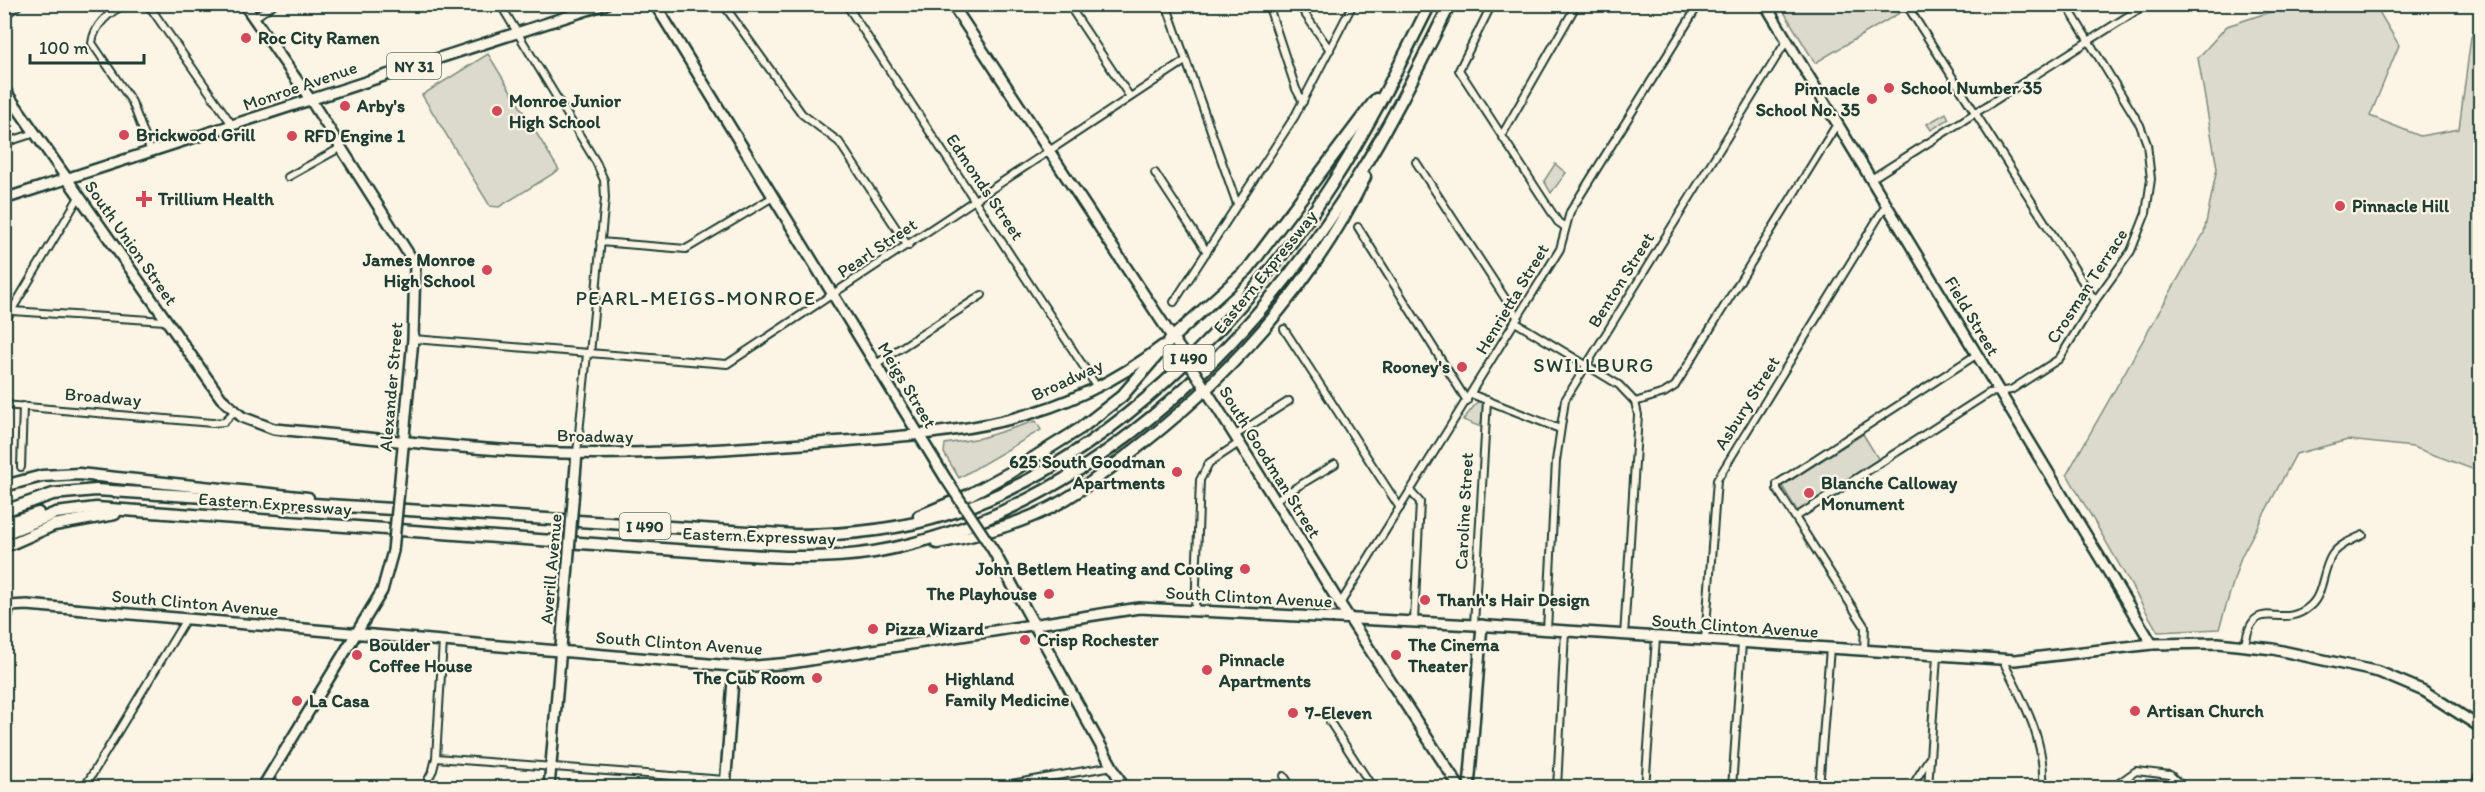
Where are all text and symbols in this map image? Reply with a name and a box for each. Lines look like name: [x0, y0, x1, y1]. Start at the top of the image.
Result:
scale bar: [30, 27, 144, 65]
place label: Roc City Ramen: [258, 27, 380, 49]
marker: Roc City Ramen: [239, 31, 253, 45]
text: 100 m: [39, 37, 89, 59]
road number: NY 31: [387, 53, 441, 79]
street label: Monroe Avenue: [240, 56, 360, 116]
place label: School Number 35: [1901, 77, 2043, 99]
place label: Pinnacle School No. 35: [1756, 78, 1861, 121]
marker: School Number 35: [1882, 81, 1896, 95]
place label: Monroe Junior High School: [509, 90, 622, 133]
marker: Pinnacle School No. 35: [1865, 92, 1879, 106]
place label: Arby's: [356, 95, 405, 117]
marker: Arby's: [338, 99, 352, 113]
marker: Monroe Junior High School: [490, 104, 504, 118]
place label: Brickwood Grill: [136, 124, 256, 146]
place label: RFD Engine 1: [304, 125, 406, 147]
marker: Brickwood Grill: [117, 128, 131, 142]
marker: RFD Engine 1: [285, 129, 299, 143]
street label: Edmonds Street: [941, 130, 1029, 245]
street label: South Union Street: [80, 176, 182, 310]
place label: Trillium Health: [157, 188, 274, 210]
marker: Trillium Health: [135, 190, 153, 208]
place label: Pinnacle Hill: [2352, 195, 2450, 217]
marker: Pinnacle Hill: [2333, 199, 2347, 213]
street label: Eastern Expressway: [1208, 205, 1322, 339]
street label: Pearl Street: [833, 213, 921, 283]
street label: Crosman Terrace: [2042, 224, 2132, 348]
street label: Benton Street: [1583, 228, 1659, 332]
street label: Henrietta Street: [1470, 239, 1554, 358]
place label: James Monroe High School: [362, 249, 476, 292]
marker: James Monroe High School: [480, 263, 494, 277]
street label: Field Street: [1940, 272, 2004, 360]
district label: PEARL-MEIGS-MONROE: [575, 286, 817, 310]
street label: Alexander Street: [374, 321, 408, 453]
street label: Meigs Street: [873, 338, 941, 432]
road number: I 490: [1164, 345, 1214, 371]
street label: Asbury Street: [1709, 352, 1785, 454]
district label: SWILLBURG: [1533, 353, 1655, 377]
street label: Broadway: [1028, 354, 1107, 406]
place label: Rooney's: [1382, 356, 1450, 378]
marker: Rooney's: [1455, 360, 1469, 374]
street label: South Goodman Street: [1214, 382, 1326, 542]
street label: Broadway: [64, 383, 143, 411]
street label: Broadway: [557, 424, 634, 448]
place label: 625 South Goodman Apartments: [1009, 451, 1165, 494]
street label: Caroline Street: [1450, 452, 1478, 570]
marker: 625 South Goodman Apartments: [1170, 465, 1184, 479]
place label: Blanche Calloway Monument: [1821, 472, 1958, 515]
marker: Blanche Calloway Monument: [1802, 486, 1816, 500]
street label: Eastern Expressway: [198, 488, 353, 520]
street label: Averill Avenue: [535, 513, 567, 625]
road number: I 490: [620, 513, 670, 539]
street label: Eastern Expressway: [682, 522, 837, 550]
place label: John Betlem Heating and Cooling: [975, 558, 1234, 580]
marker: John Betlem Heating and Cooling: [1238, 562, 1252, 576]
street label: South Clinton Avenue: [1165, 582, 1333, 612]
place label: The Playhouse: [925, 583, 1037, 605]
street label: South Clinton Avenue: [111, 585, 279, 621]
marker: The Playhouse: [1042, 587, 1056, 601]
place label: Thanh's Hair Design: [1436, 589, 1590, 611]
marker: Thanh's Hair Design: [1418, 593, 1432, 607]
street label: South Clinton Avenue: [1651, 609, 1819, 643]
place label: Pizza Wizard: [885, 618, 984, 640]
marker: Pizza Wizard: [866, 622, 880, 636]
street label: South Clinton Avenue: [595, 626, 763, 660]
place label: Crisp Rochester: [1037, 629, 1160, 651]
marker: Crisp Rochester: [1018, 633, 1032, 647]
place label: Boulder Coffee House: [369, 634, 473, 677]
place label: The Cinema Theater: [1407, 634, 1500, 677]
marker: Boulder Coffee House: [350, 648, 364, 662]
marker: The Cinema Theater: [1389, 648, 1403, 662]
place label: Pinnacle Apartments: [1218, 649, 1311, 692]
marker: Pinnacle Apartments: [1200, 663, 1214, 677]
place label: The Cub Room: [692, 667, 806, 689]
place label: Highland Family Medicine: [945, 668, 1070, 711]
marker: The Cub Room: [810, 671, 824, 685]
marker: Highland Family Medicine: [926, 682, 940, 696]
place label: La Casa: [309, 690, 370, 712]
marker: La Casa: [290, 694, 304, 708]
place label: Artisan Church: [2146, 700, 2265, 722]
place label: 7-Eleven: [1304, 702, 1373, 724]
marker: Artisan Church: [2128, 704, 2142, 718]
marker: 7-Eleven: [1286, 706, 1300, 720]

